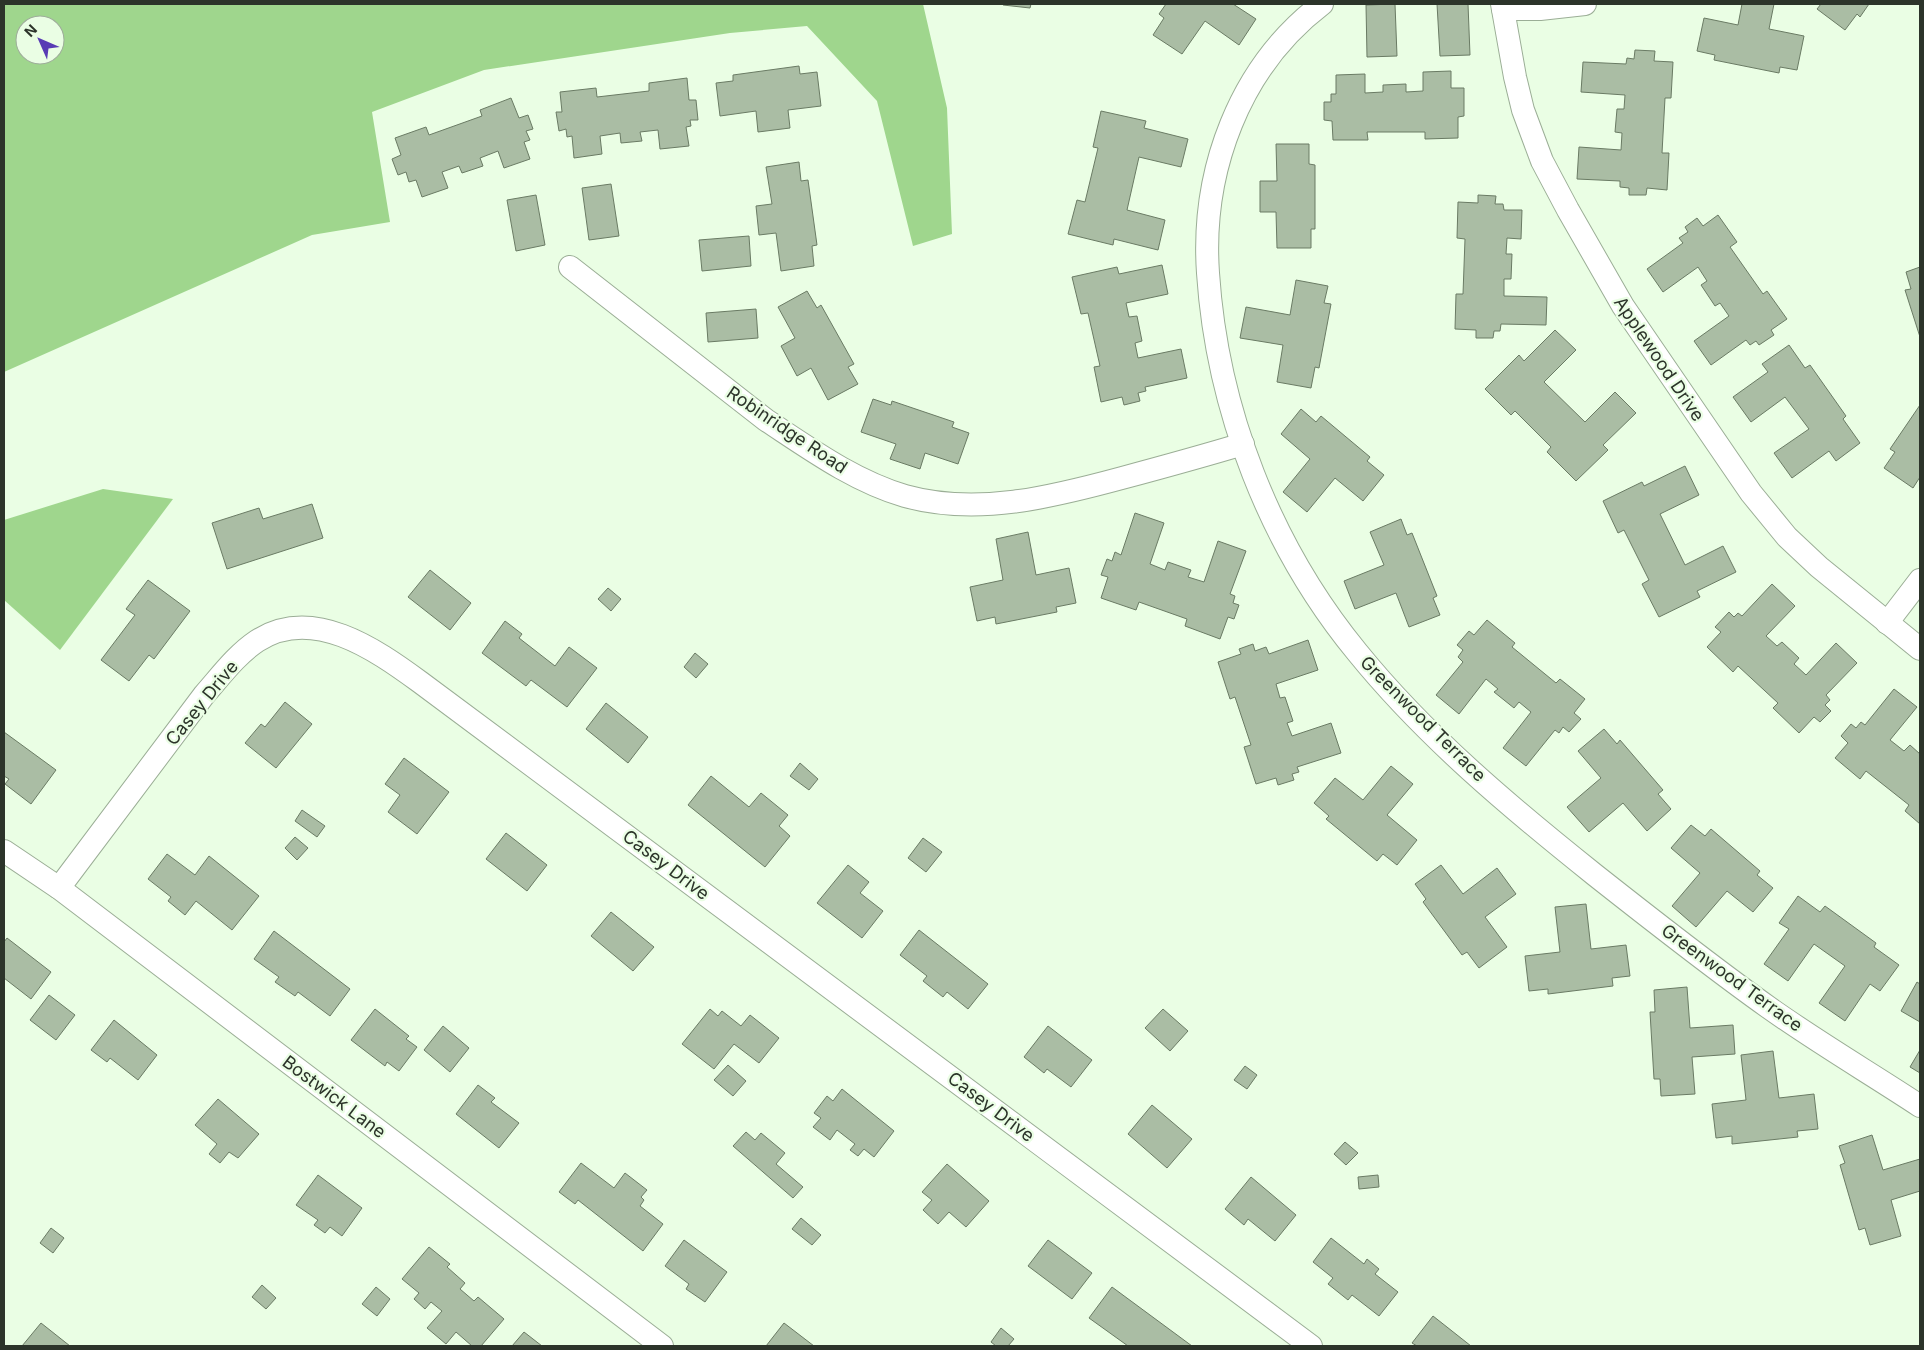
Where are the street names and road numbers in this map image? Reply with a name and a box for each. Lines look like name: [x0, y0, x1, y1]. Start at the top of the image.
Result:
street label: Applewood Drive: [1610, 292, 1709, 425]
street label: Robinridge Road: [723, 382, 851, 478]
street label: Greenwood Terrace: [1356, 651, 1491, 786]
street label: Casey Drive: [161, 656, 242, 749]
street label: Casey Drive: [619, 825, 714, 904]
street label: Greenwood Terrace: [1658, 919, 1807, 1036]
street label: Bostwick Lane: [278, 1051, 390, 1142]
street label: Casey Drive: [944, 1067, 1039, 1146]

